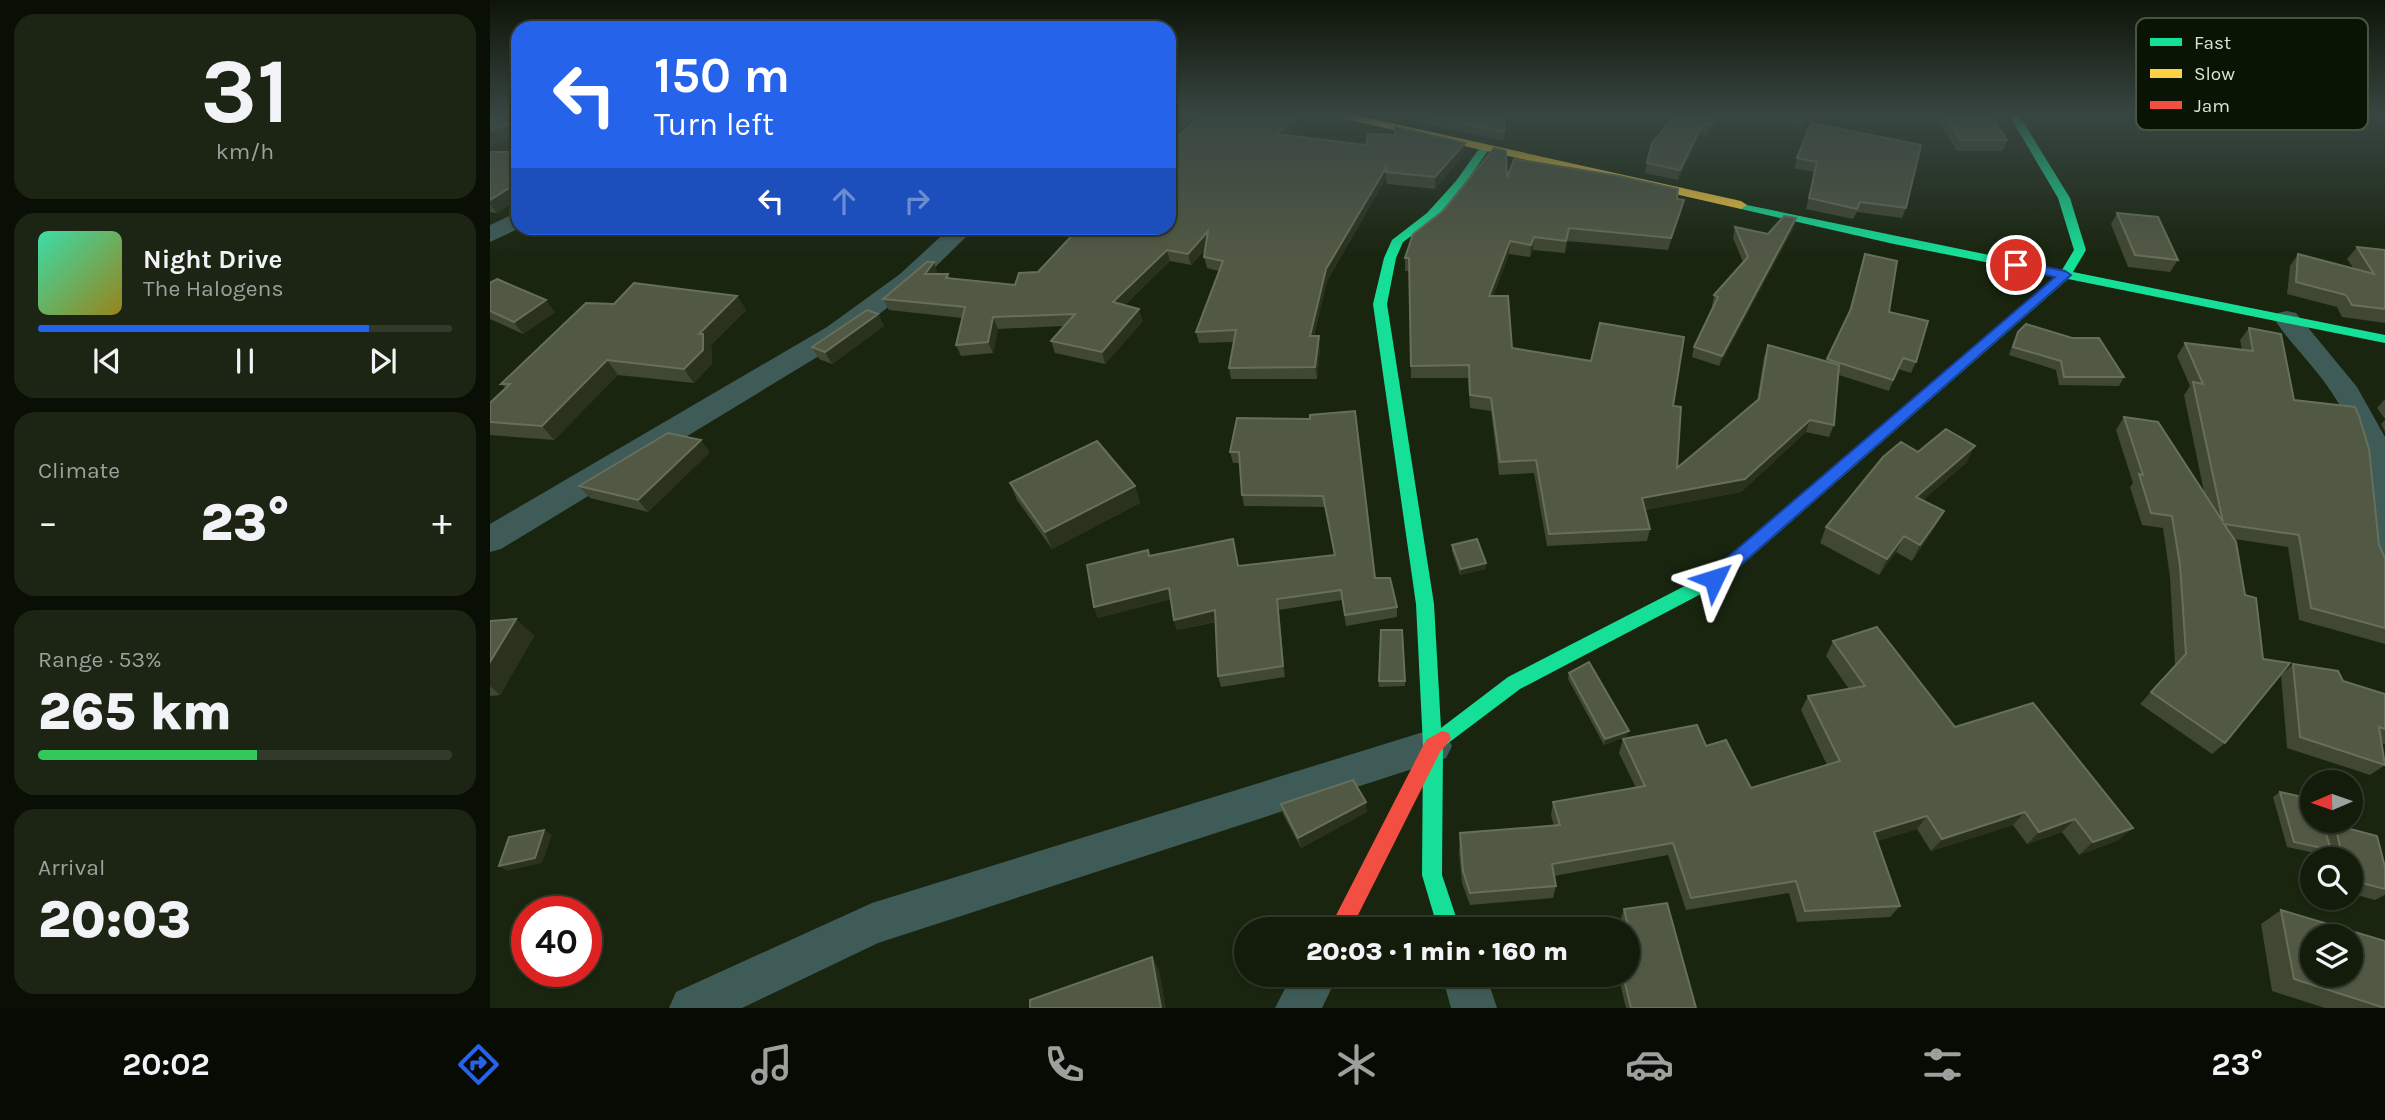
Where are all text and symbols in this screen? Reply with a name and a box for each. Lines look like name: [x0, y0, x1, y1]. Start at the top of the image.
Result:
legend: [2136, 18, 2368, 130]
text: Fast: [2194, 32, 2231, 54]
text: 31: [200, 39, 290, 145]
text: 150 m: [654, 47, 790, 104]
icon: left: [539, 49, 630, 140]
text: Slow: [2194, 63, 2235, 85]
text: Jam: [2194, 95, 2230, 117]
text: Turn left: [654, 106, 774, 143]
text: km/h: [216, 138, 274, 165]
icon: left: [752, 182, 790, 220]
icon: ahead: [825, 182, 863, 220]
icon: right: [898, 182, 936, 220]
pin: [1986, 235, 2046, 295]
text: Night Drive: [143, 244, 282, 275]
icon: arrive: [1997, 246, 2035, 284]
text: The Halogens: [143, 275, 283, 302]
icon: previous: [88, 342, 126, 380]
icon: pause: [226, 342, 264, 380]
icon: next: [364, 342, 402, 380]
text: Climate: [38, 457, 120, 484]
text: 23°: [200, 492, 290, 553]
text: −: [38, 500, 58, 545]
text: +: [432, 500, 452, 545]
position arrow: [1677, 542, 1751, 616]
text: Range · 53%: [38, 646, 162, 673]
text: 265 km: [38, 681, 232, 742]
north arrow: [2300, 770, 2362, 833]
map controls: [2300, 770, 2363, 987]
button: search: [2300, 847, 2363, 910]
text: Arrival: [38, 854, 105, 881]
text: 20:03: [38, 889, 191, 950]
speed limit sign: 40: [511, 896, 602, 987]
button: layers: [2300, 924, 2363, 987]
text: 20:03 · 1 min · 160 m: [1306, 936, 1568, 967]
icon: directions: [454, 1040, 503, 1089]
icon: music: [747, 1040, 796, 1089]
icon: phone: [1040, 1040, 1089, 1089]
icon: climate: [1332, 1040, 1381, 1089]
icon: car: [1625, 1040, 1674, 1089]
icon: filters: [1918, 1040, 1967, 1089]
text: 20:02: [122, 1046, 210, 1083]
text: 23°: [2211, 1046, 2263, 1083]

